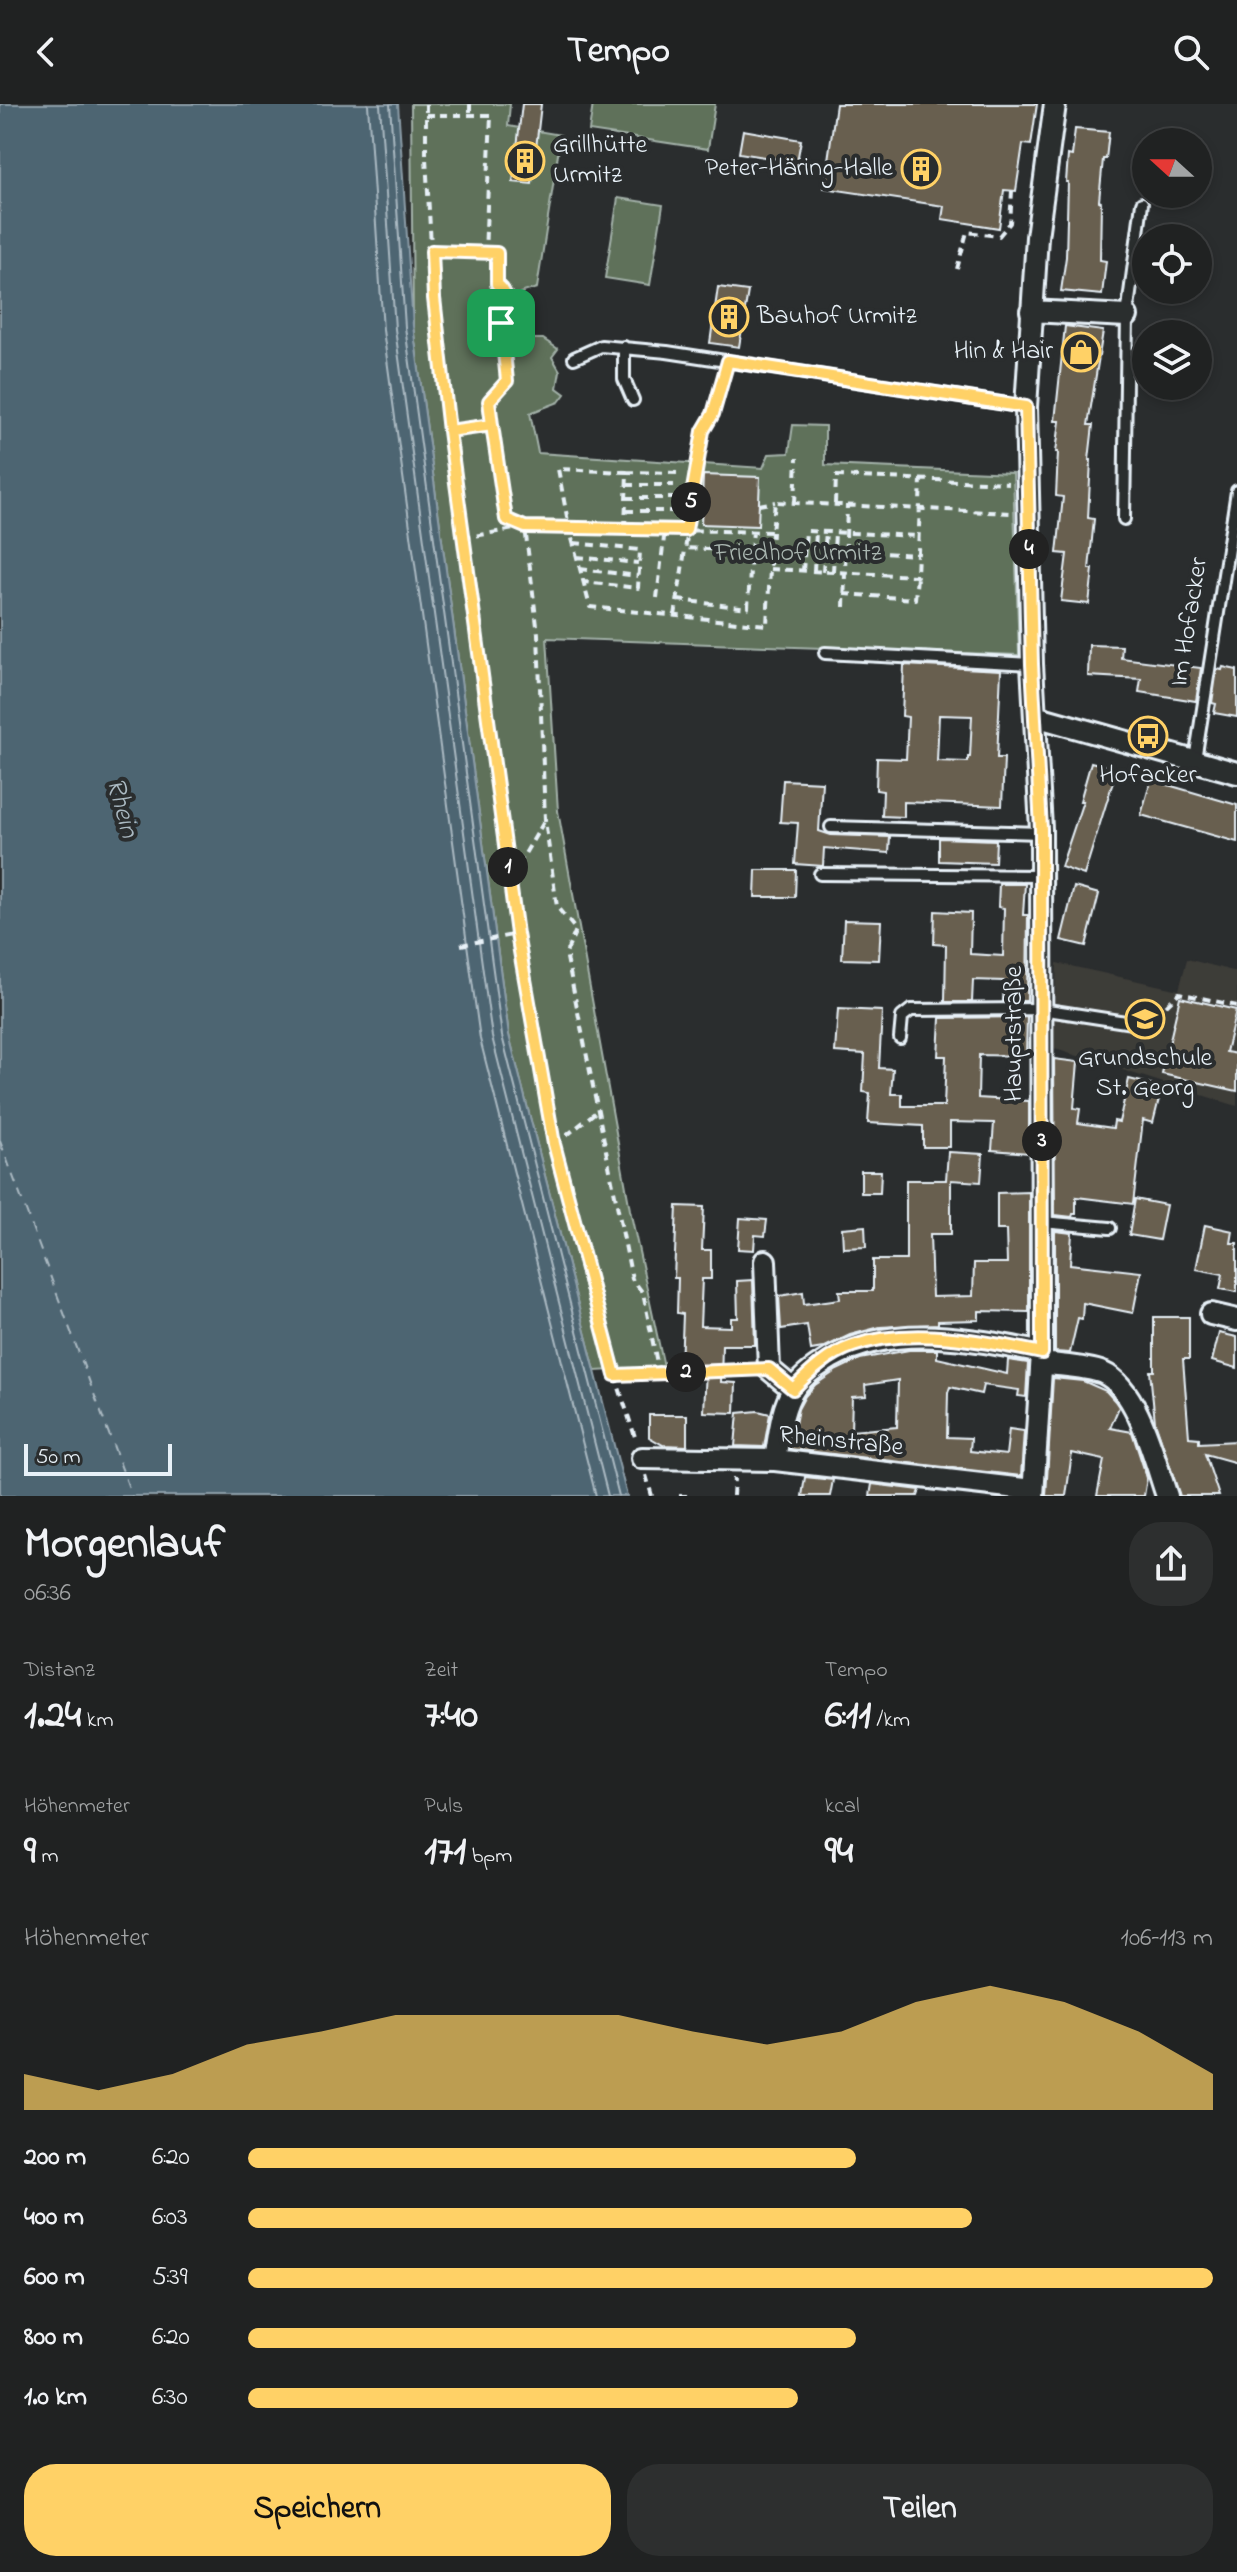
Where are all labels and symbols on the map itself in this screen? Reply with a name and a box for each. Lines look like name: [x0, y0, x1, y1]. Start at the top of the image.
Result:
place label: Grillhütte Urmitz: [553, 127, 647, 195]
north arrow: [1132, 128, 1212, 208]
building icon: Grillhütte Urmitz: [504, 140, 546, 182]
building icon: Peter-Häring-Halle: [900, 148, 942, 190]
place label: Peter-Häring-Halle: [705, 150, 893, 188]
pin: [467, 289, 535, 357]
building icon: Bauhof Urmitz: [708, 296, 750, 338]
place label: Bauhof Urmitz: [756, 298, 917, 336]
shop icon: Hin & Hair: [1060, 331, 1102, 373]
place label: Hin & Hair: [954, 333, 1054, 371]
pin: 5: [671, 482, 711, 522]
pin: 4: [1009, 529, 1049, 569]
park label: Friedhof Urmitz: [713, 535, 882, 573]
street label: Im Hofacker: [1161, 554, 1219, 689]
bus stop icon: Hofacker: [1127, 715, 1169, 757]
place label: Hofacker: [1099, 757, 1198, 795]
water label: Rhein: [93, 774, 149, 844]
pin: 1: [488, 847, 528, 887]
street label: Hauptstraße: [996, 966, 1034, 1102]
school or university icon: Grundschule St. Georg: [1124, 998, 1166, 1040]
place label: Grundschule St. Georg: [1078, 1040, 1213, 1108]
pin: 3: [1022, 1121, 1062, 1161]
pin: 2: [666, 1352, 706, 1392]
street label: Rheinstraße: [777, 1417, 906, 1467]
scale bar: [24, 1440, 172, 1476]

